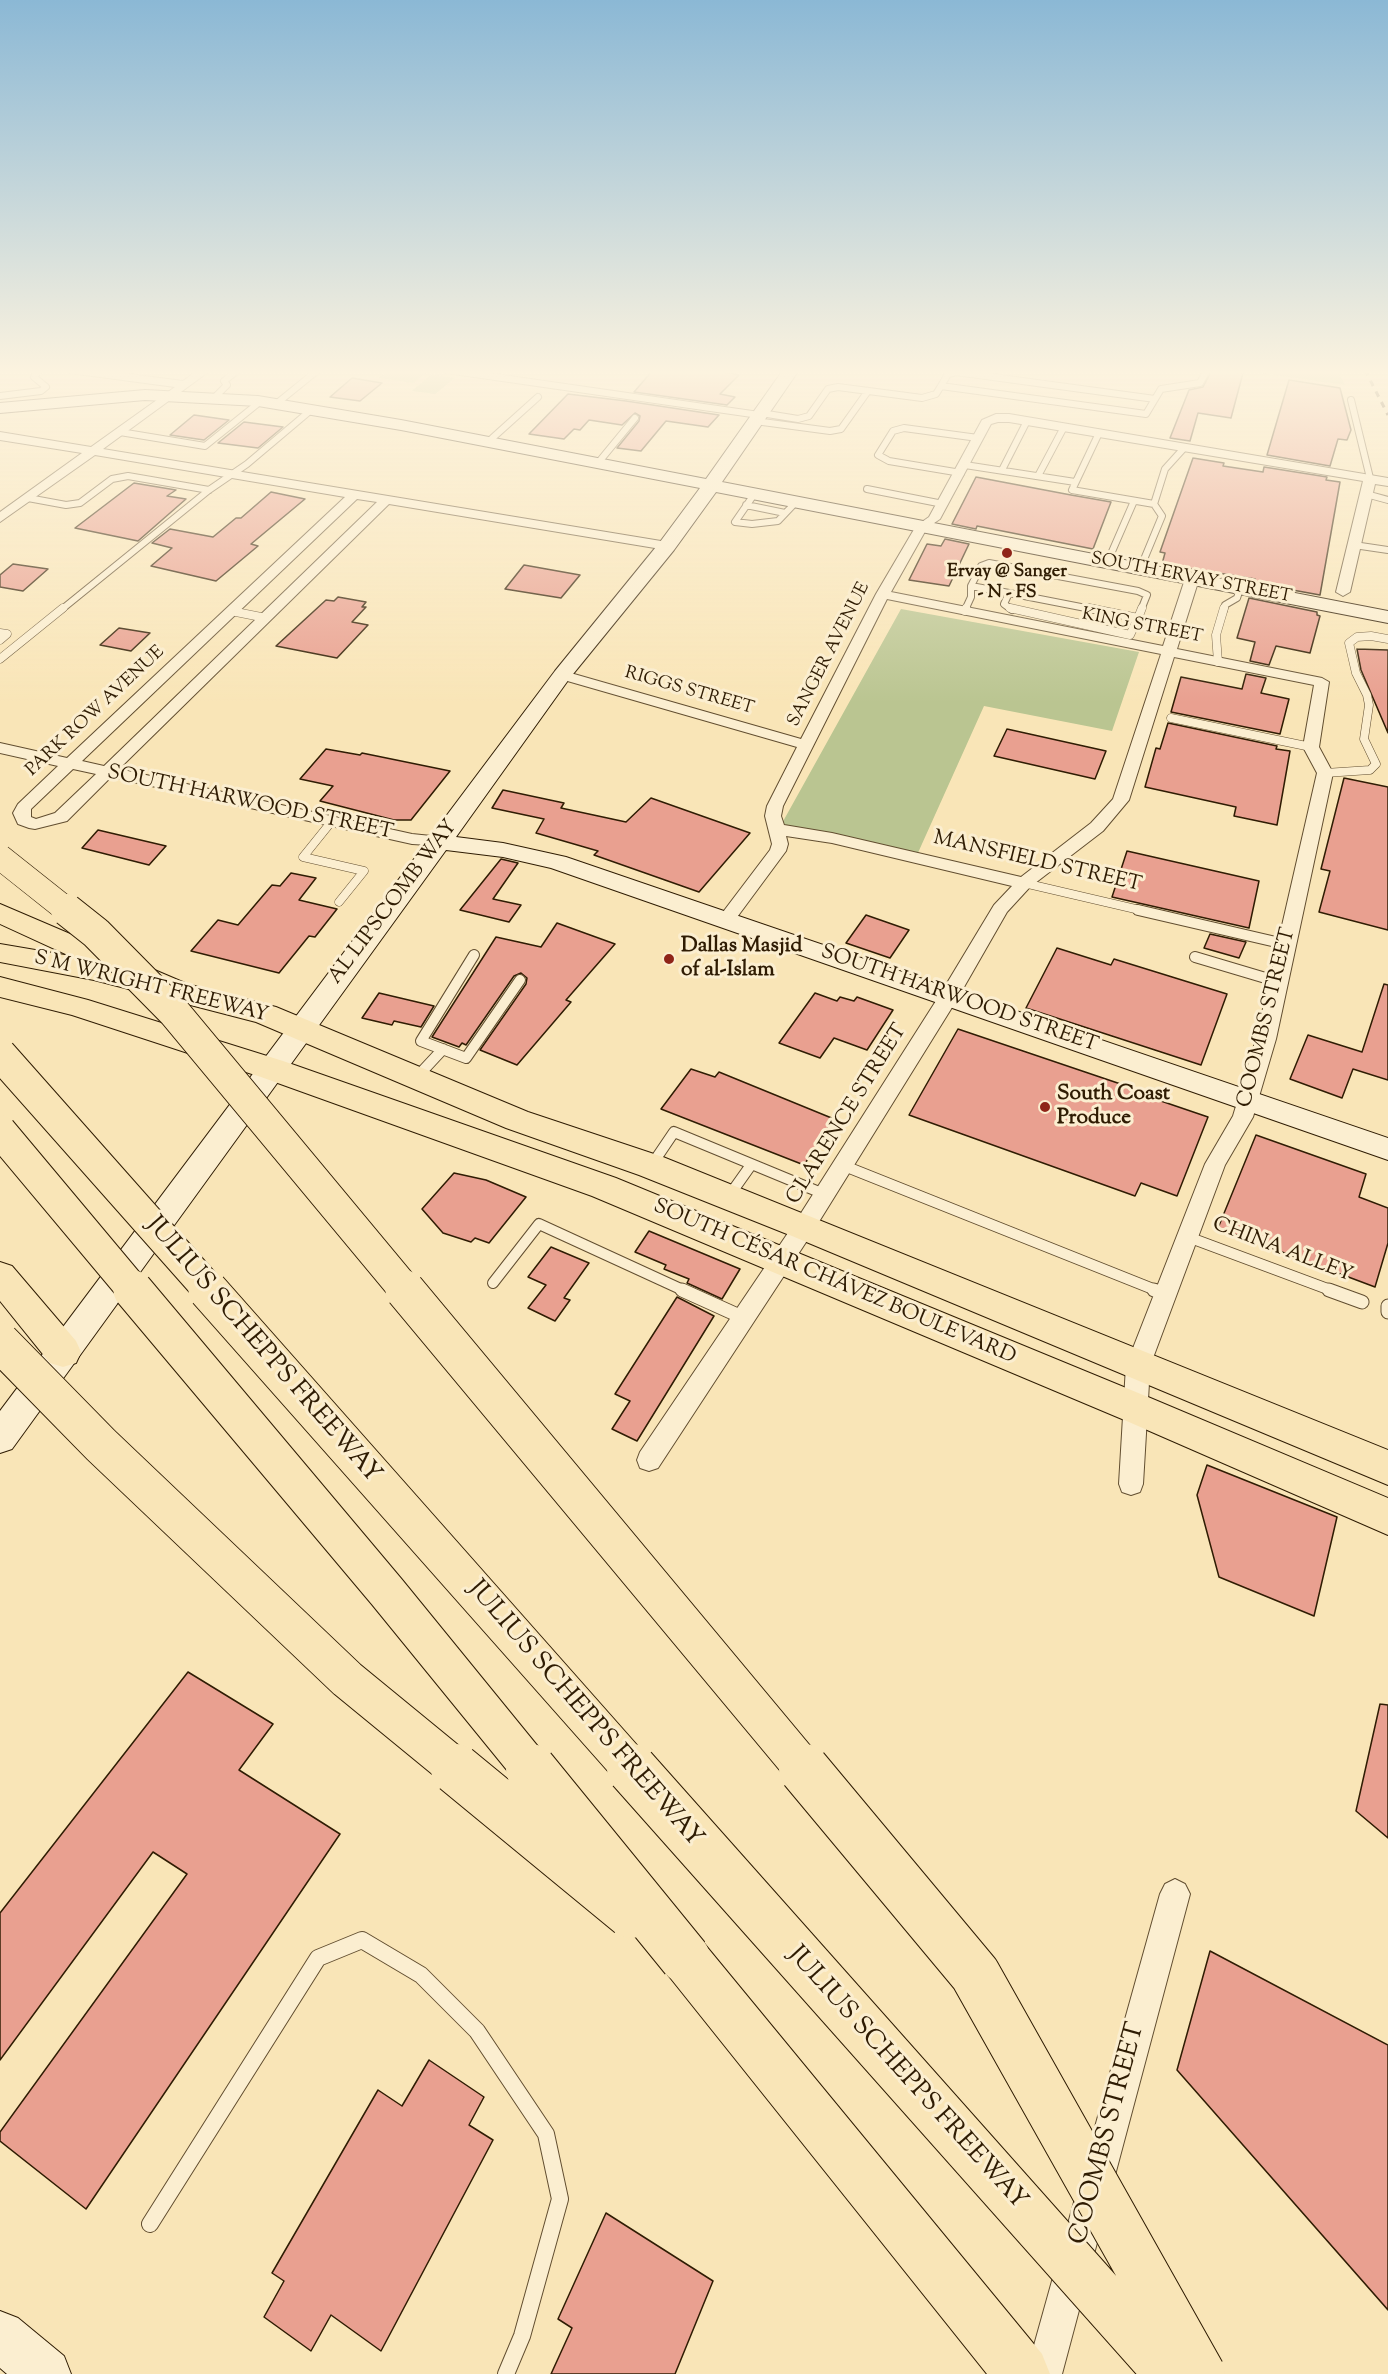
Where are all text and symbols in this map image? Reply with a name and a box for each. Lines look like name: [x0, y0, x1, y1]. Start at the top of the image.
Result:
marker: Ervay @ Sanger - N - FS: [1000, 546, 1014, 560]
street label: SOUTH ERVAY STREET: [1089, 549, 1293, 609]
place label: Ervay @ Sanger - N - FS: [947, 562, 1067, 604]
street label: SANGER AVENUE: [784, 579, 876, 731]
street label: KING STREET: [1080, 605, 1204, 649]
street label: PARK ROW AVENUE: [22, 642, 170, 782]
street label: RIGGS STREET: [622, 663, 756, 721]
street label: SOUTH HARWOOD STREET: [105, 761, 395, 847]
street label: AL LIPSCOMB WAY: [324, 816, 464, 990]
street label: MANSFIELD STREET: [930, 827, 1144, 899]
street label: COOMBS STREET: [1233, 925, 1303, 1111]
place label: Dallas Masjid of al-Islam: [681, 934, 802, 984]
street label: SOUTH HARWOOD STREET: [817, 941, 1101, 1059]
street label: S M WRIGHT FREEWAY: [31, 947, 271, 1029]
marker: Dallas Masjid of al-Islam: [662, 952, 676, 966]
street label: CLARENCE STREET: [782, 1020, 914, 1210]
place label: South Coast Produce: [1057, 1082, 1170, 1132]
marker: South Coast Produce: [1038, 1100, 1052, 1114]
street label: SOUTH CÉSAR CHÁVEZ BOULEVARD: [649, 1195, 1019, 1371]
street label: JULIUS SCHEPPS FREEWAY: [137, 1211, 387, 1491]
street label: CHINA ALLEY: [1208, 1213, 1356, 1289]
street label: JULIUS SCHEPPS FREEWAY: [459, 1575, 709, 1855]
street label: JULIUS SCHEPPS FREEWAY: [779, 1941, 1033, 2217]
street label: COOMBS STREET: [1064, 2020, 1154, 2248]

